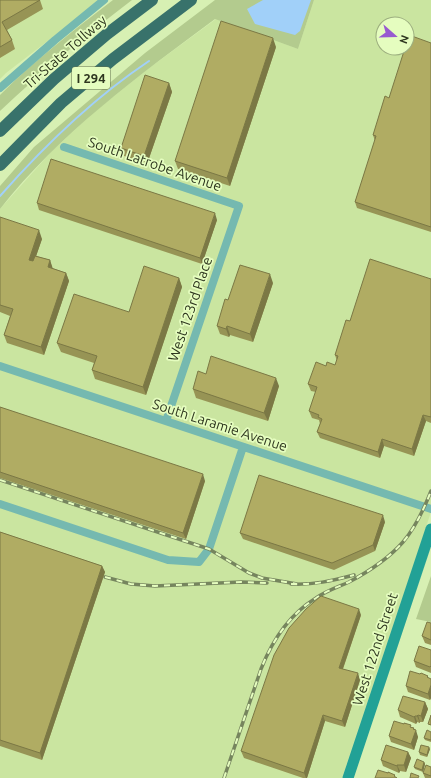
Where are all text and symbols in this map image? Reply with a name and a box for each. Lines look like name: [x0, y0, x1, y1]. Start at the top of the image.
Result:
street label: Tri-State Tollway: [21, 12, 110, 92]
north arrow: [375, 16, 415, 56]
text: N: [397, 34, 411, 45]
road number: I 294: [72, 67, 110, 89]
street label: South Latrobe Avenue: [86, 134, 224, 194]
street label: West 123rd Place: [165, 255, 215, 363]
street label: South Laramie Avenue: [151, 396, 289, 454]
street label: West 122nd Street: [349, 590, 401, 707]

